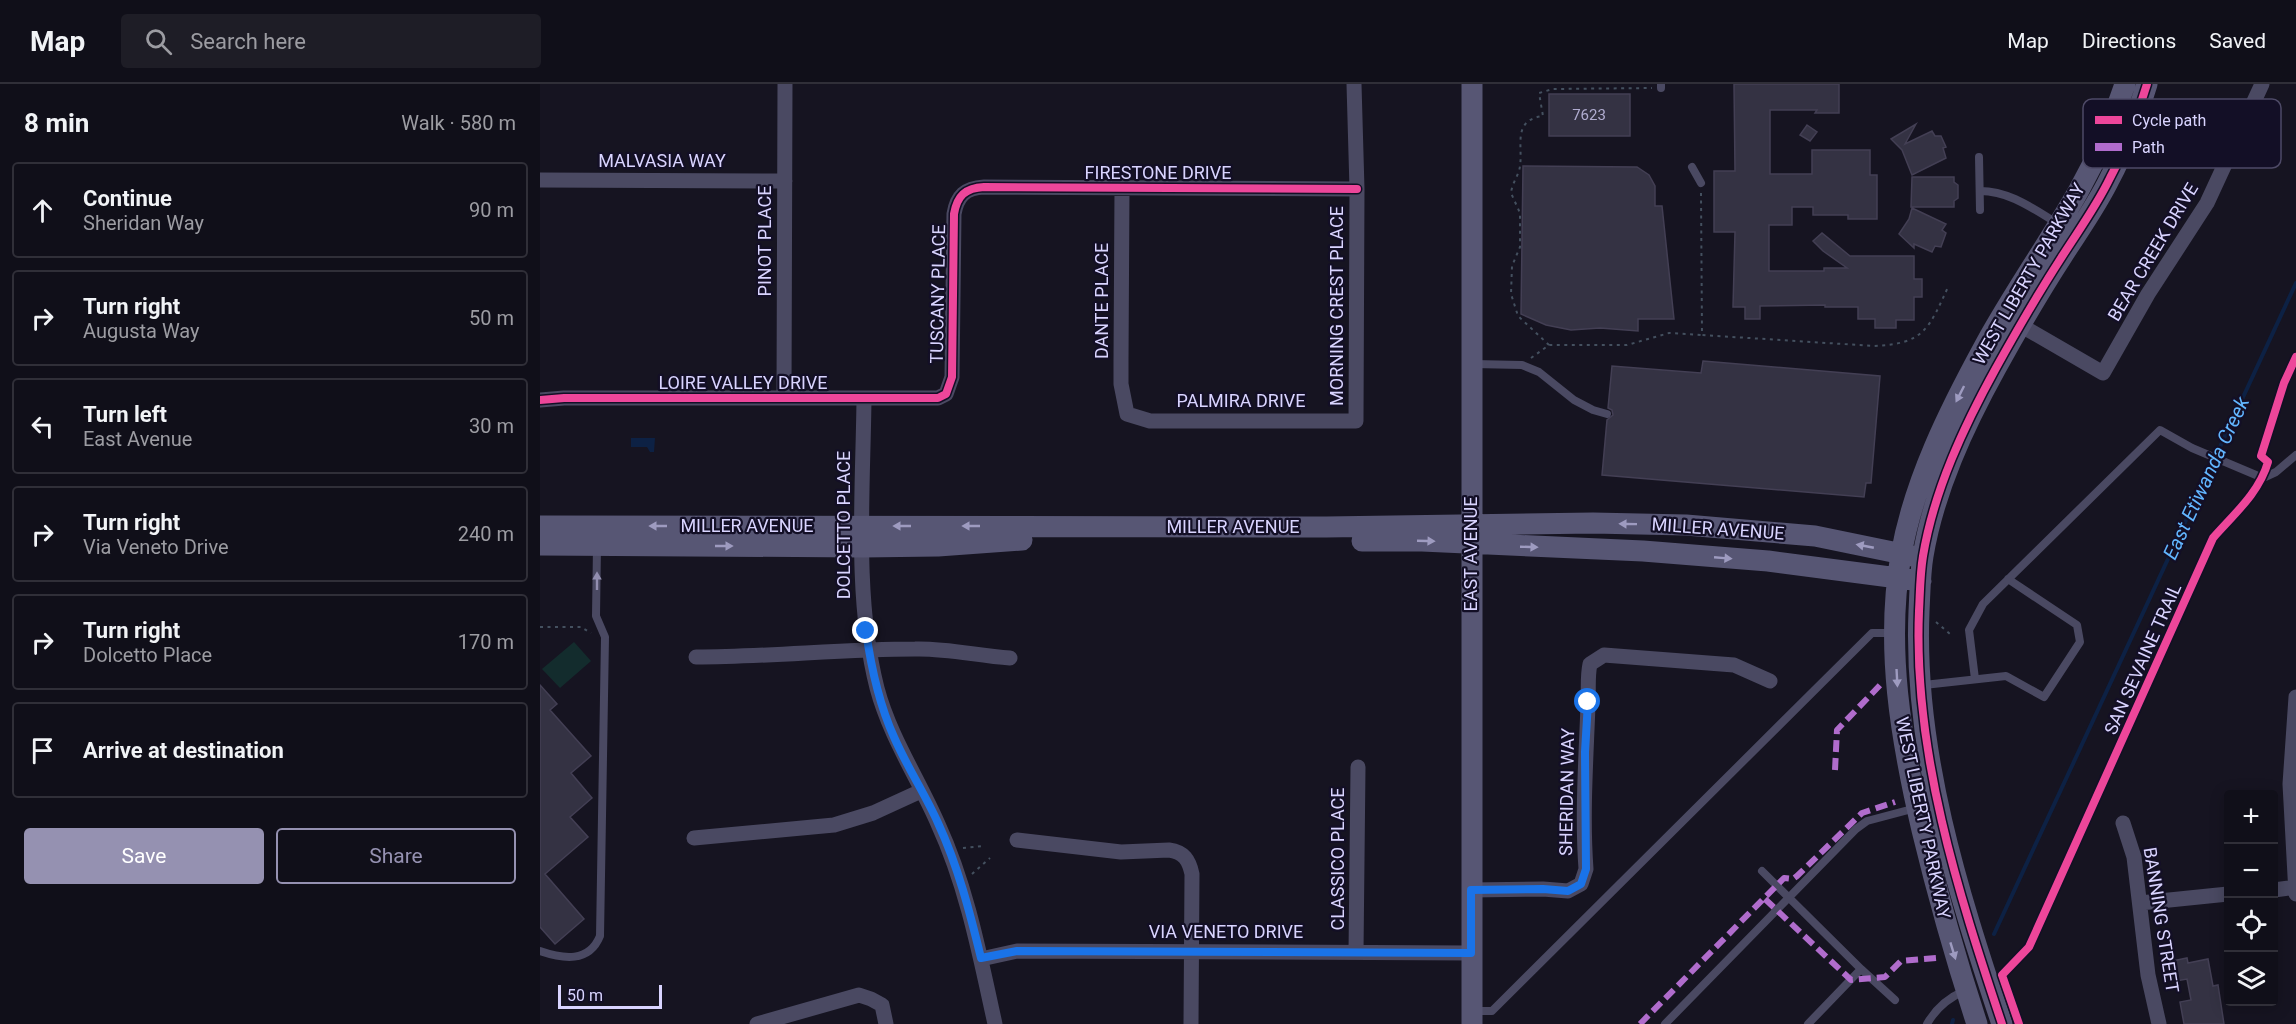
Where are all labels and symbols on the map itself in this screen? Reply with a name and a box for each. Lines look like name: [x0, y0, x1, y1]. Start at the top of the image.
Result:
legend: [2083, 99, 2281, 168]
house number: 7623: [1572, 106, 1606, 124]
text: Cycle path: [2132, 111, 2206, 130]
text: Path: [2132, 138, 2165, 157]
street label: MALVASIA WAY: [598, 150, 726, 171]
street label: FIRESTONE DRIVE: [1085, 162, 1231, 183]
street label: WEST LIBERTY PARKWAY: [1968, 179, 2089, 368]
street label: BEAR CREEK DRIVE: [2103, 179, 2202, 325]
street label: PINOT PLACE: [754, 186, 775, 296]
street label: MORNING CREST PLACE: [1326, 206, 1347, 406]
street label: TUSCANY PLACE: [926, 224, 949, 364]
street label: DANTE PLACE: [1091, 243, 1112, 359]
street label: LOIRE VALLEY DRIVE: [658, 372, 828, 393]
one-way arrow: [1955, 386, 1965, 403]
street label: PALMIRA DRIVE: [1177, 390, 1305, 411]
water label: East Etiwanda Creek: [2158, 392, 2255, 563]
street label: DOLCETTO PLACE: [833, 451, 854, 599]
street label: EAST AVENUE: [1460, 497, 1481, 611]
street label: MILLER AVENUE: [1651, 513, 1785, 544]
street label: MILLER AVENUE: [680, 515, 814, 536]
street label: MILLER AVENUE: [1166, 516, 1300, 537]
one-way arrow: [1618, 519, 1637, 529]
one-way arrow: [648, 521, 667, 531]
one-way arrow: [892, 521, 911, 531]
one-way arrow: [961, 521, 980, 531]
one-way arrow: [1416, 537, 1435, 546]
one-way arrow: [715, 541, 734, 551]
one-way arrow: [1856, 541, 1875, 550]
one-way arrow: [1519, 543, 1538, 552]
one-way arrow: [1713, 553, 1732, 563]
one-way arrow: [592, 571, 601, 590]
street label: SAN SEVAINE TRAIL: [2100, 580, 2185, 738]
route end: [852, 617, 878, 643]
one-way arrow: [1892, 669, 1901, 688]
route start: [1574, 688, 1600, 714]
street label: WEST LIBERTY PARKWAY: [1892, 715, 1955, 921]
street label: SHERIDAN WAY: [1555, 728, 1578, 856]
street label: CLASSICO PLACE: [1327, 788, 1348, 930]
street label: BANNING STREET: [2140, 846, 2183, 994]
street label: VIA VENETO DRIVE: [1149, 921, 1303, 942]
one-way arrow: [1949, 942, 1958, 960]
scale bar: [558, 982, 662, 1010]

